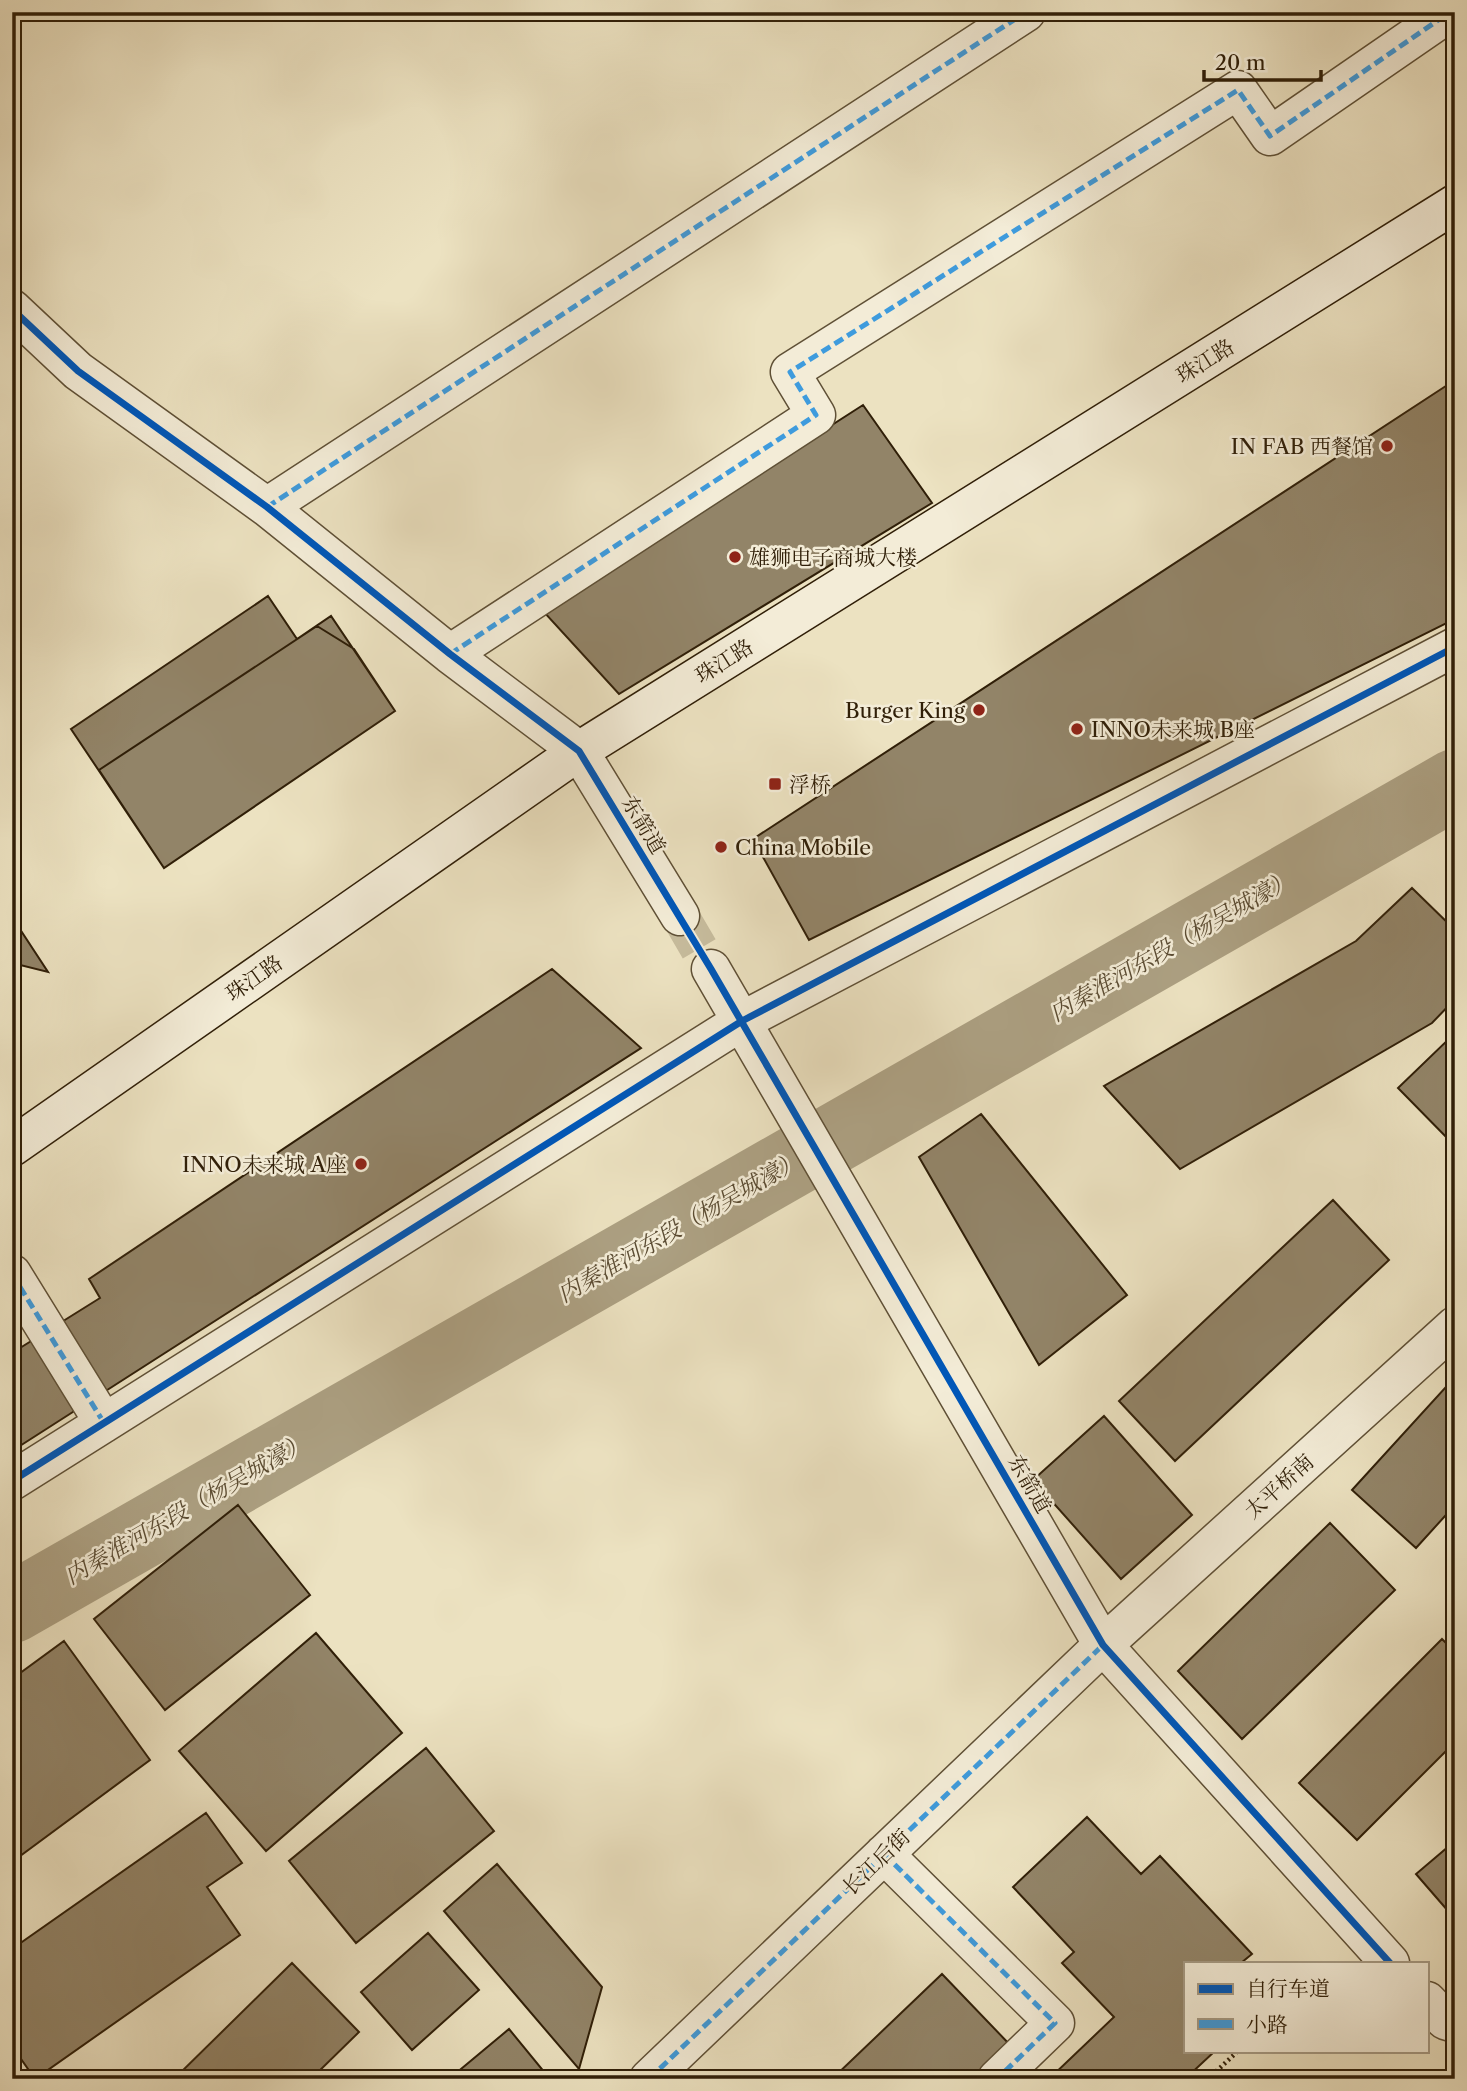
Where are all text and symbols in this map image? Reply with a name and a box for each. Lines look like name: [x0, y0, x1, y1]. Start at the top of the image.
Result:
scale bar: [1204, 38, 1322, 82]
text: 20 m: [1215, 50, 1266, 75]
street label: 珠江路: [1172, 334, 1238, 388]
place label: IN FAB 西餐馆: [1231, 434, 1373, 459]
marker: IN FAB 西餐馆: [1379, 438, 1395, 454]
place label: 雄狮电子商城大楼: [749, 545, 917, 570]
marker: 雄狮电子商城大楼: [727, 549, 743, 565]
street label: 珠江路: [691, 634, 757, 688]
place label: Burger King: [845, 698, 966, 723]
marker: Burger King: [971, 702, 987, 718]
place label: INNO未来城 B座: [1091, 717, 1255, 742]
marker: INNO未来城 B座: [1069, 721, 1085, 737]
place label: 浮桥: [789, 772, 831, 797]
marker: 浮桥: [767, 776, 783, 792]
street label: 东箭道: [617, 792, 671, 858]
place label: China Mobile: [735, 835, 871, 860]
marker: China Mobile: [713, 839, 729, 855]
water label: 内秦淮河东段（杨吴城濠）: [1044, 865, 1298, 1027]
street label: 珠江路: [221, 950, 287, 1006]
water label: 内秦淮河东段（杨吴城濠）: [552, 1146, 806, 1308]
place label: INNO未来城 A座: [182, 1152, 347, 1177]
marker: INNO未来城 A座: [353, 1156, 369, 1172]
water label: 内秦淮河东段（杨吴城濠）: [59, 1428, 313, 1590]
street label: 太平桥南: [1239, 1449, 1319, 1523]
street label: 东箭道: [1003, 1450, 1057, 1518]
street label: 长江后街: [837, 1824, 915, 1900]
legend: [1184, 1962, 1428, 2052]
text: 自行车道: [1246, 1976, 1330, 2001]
text: 小路: [1246, 2012, 1288, 2037]

